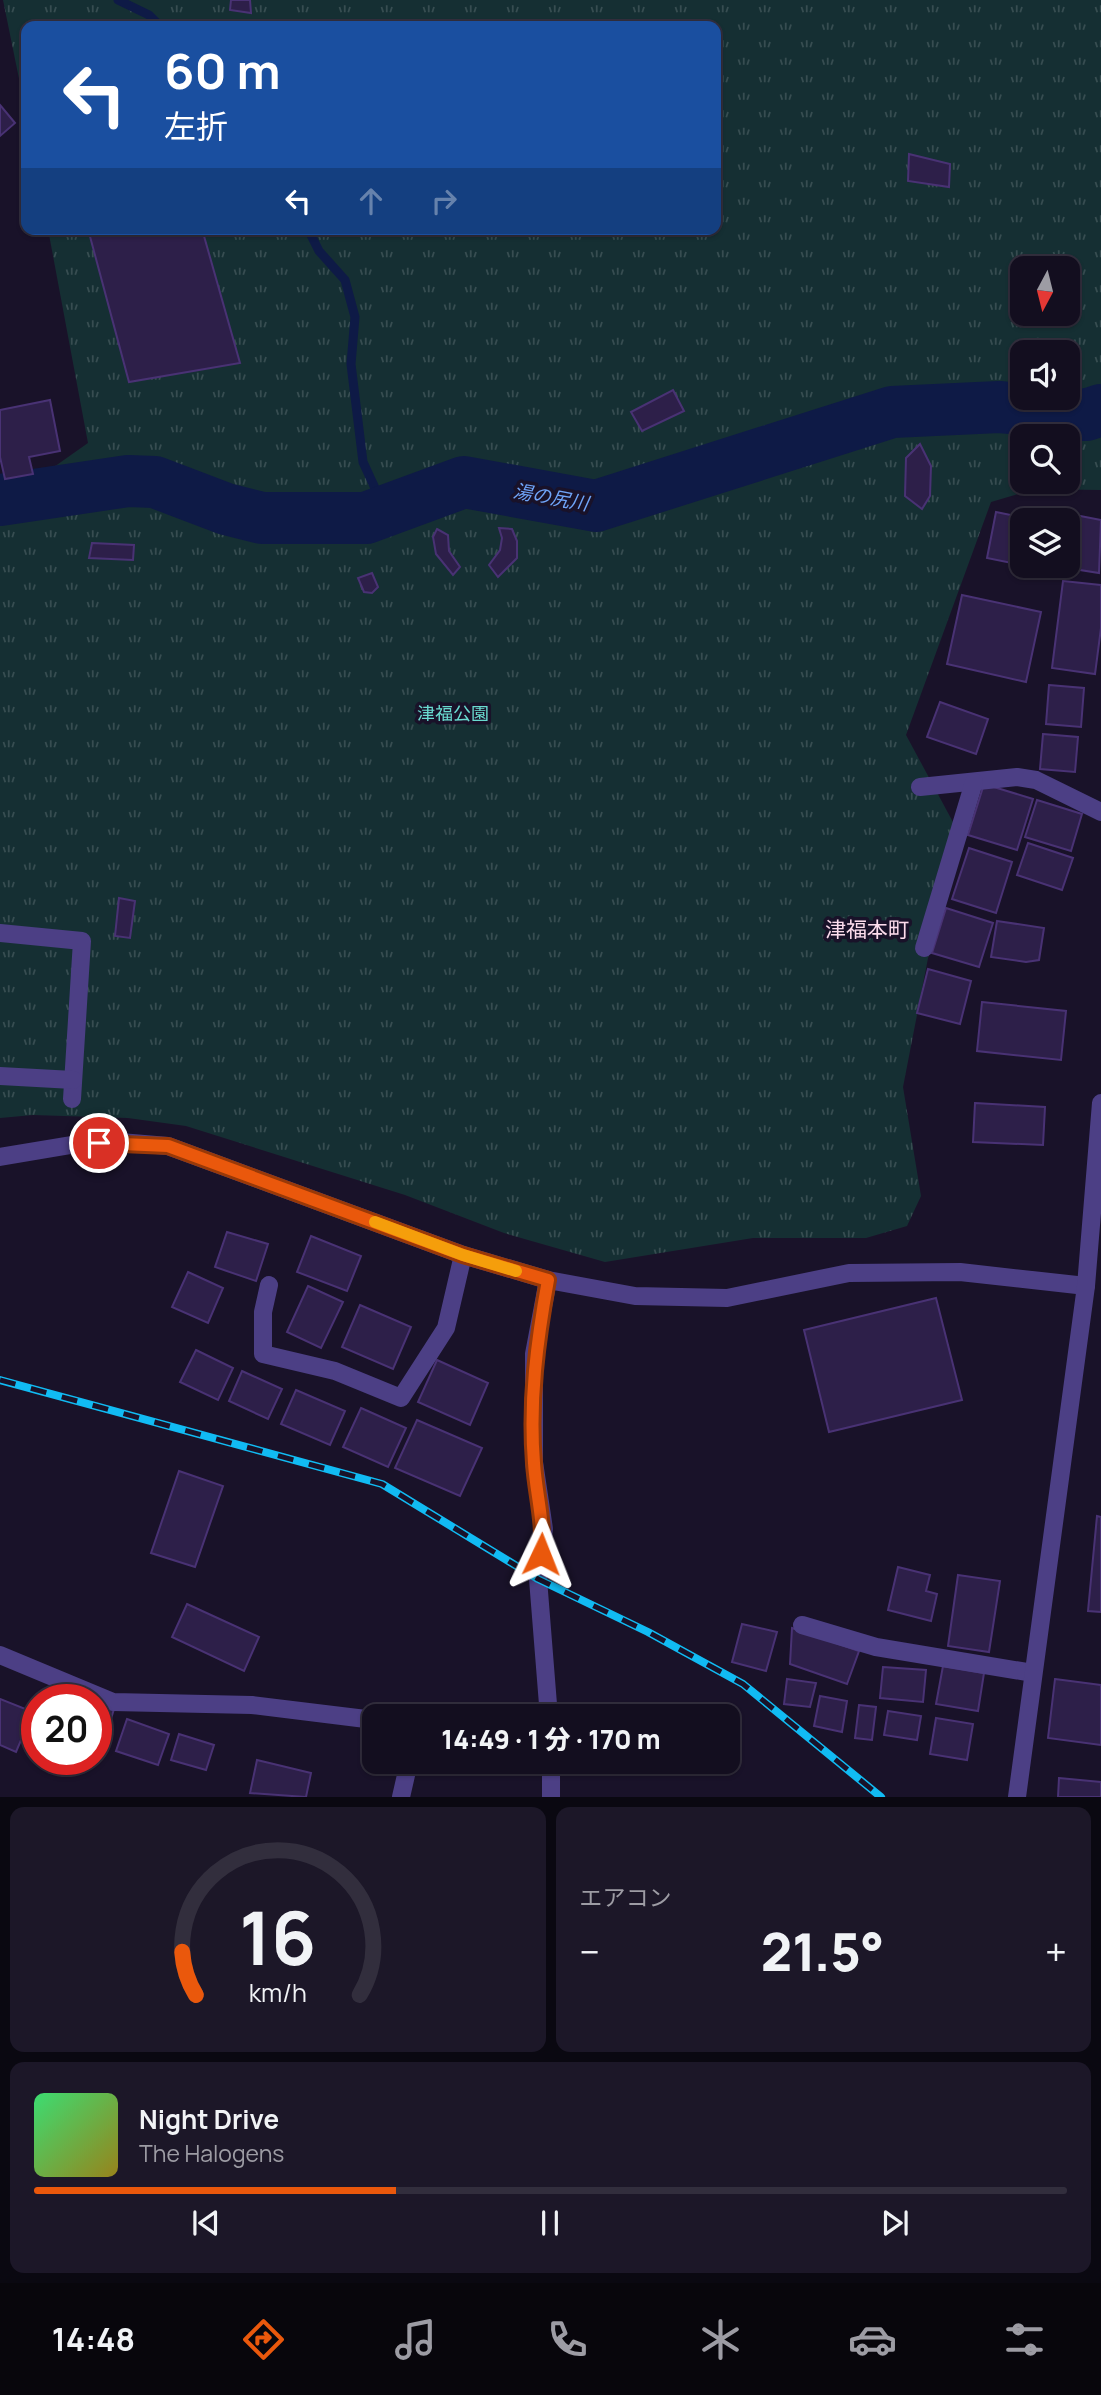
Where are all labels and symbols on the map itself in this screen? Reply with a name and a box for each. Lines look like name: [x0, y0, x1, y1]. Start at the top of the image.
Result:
north arrow: [1010, 256, 1080, 326]
water label: 湯の尻川: [511, 478, 593, 517]
park label: 津福公園: [417, 701, 489, 725]
district label: 津福本町: [825, 915, 909, 943]
pin: [69, 1113, 129, 1173]
position arrow: [504, 1517, 578, 1591]
speed limit sign: 20: [21, 1684, 112, 1775]

